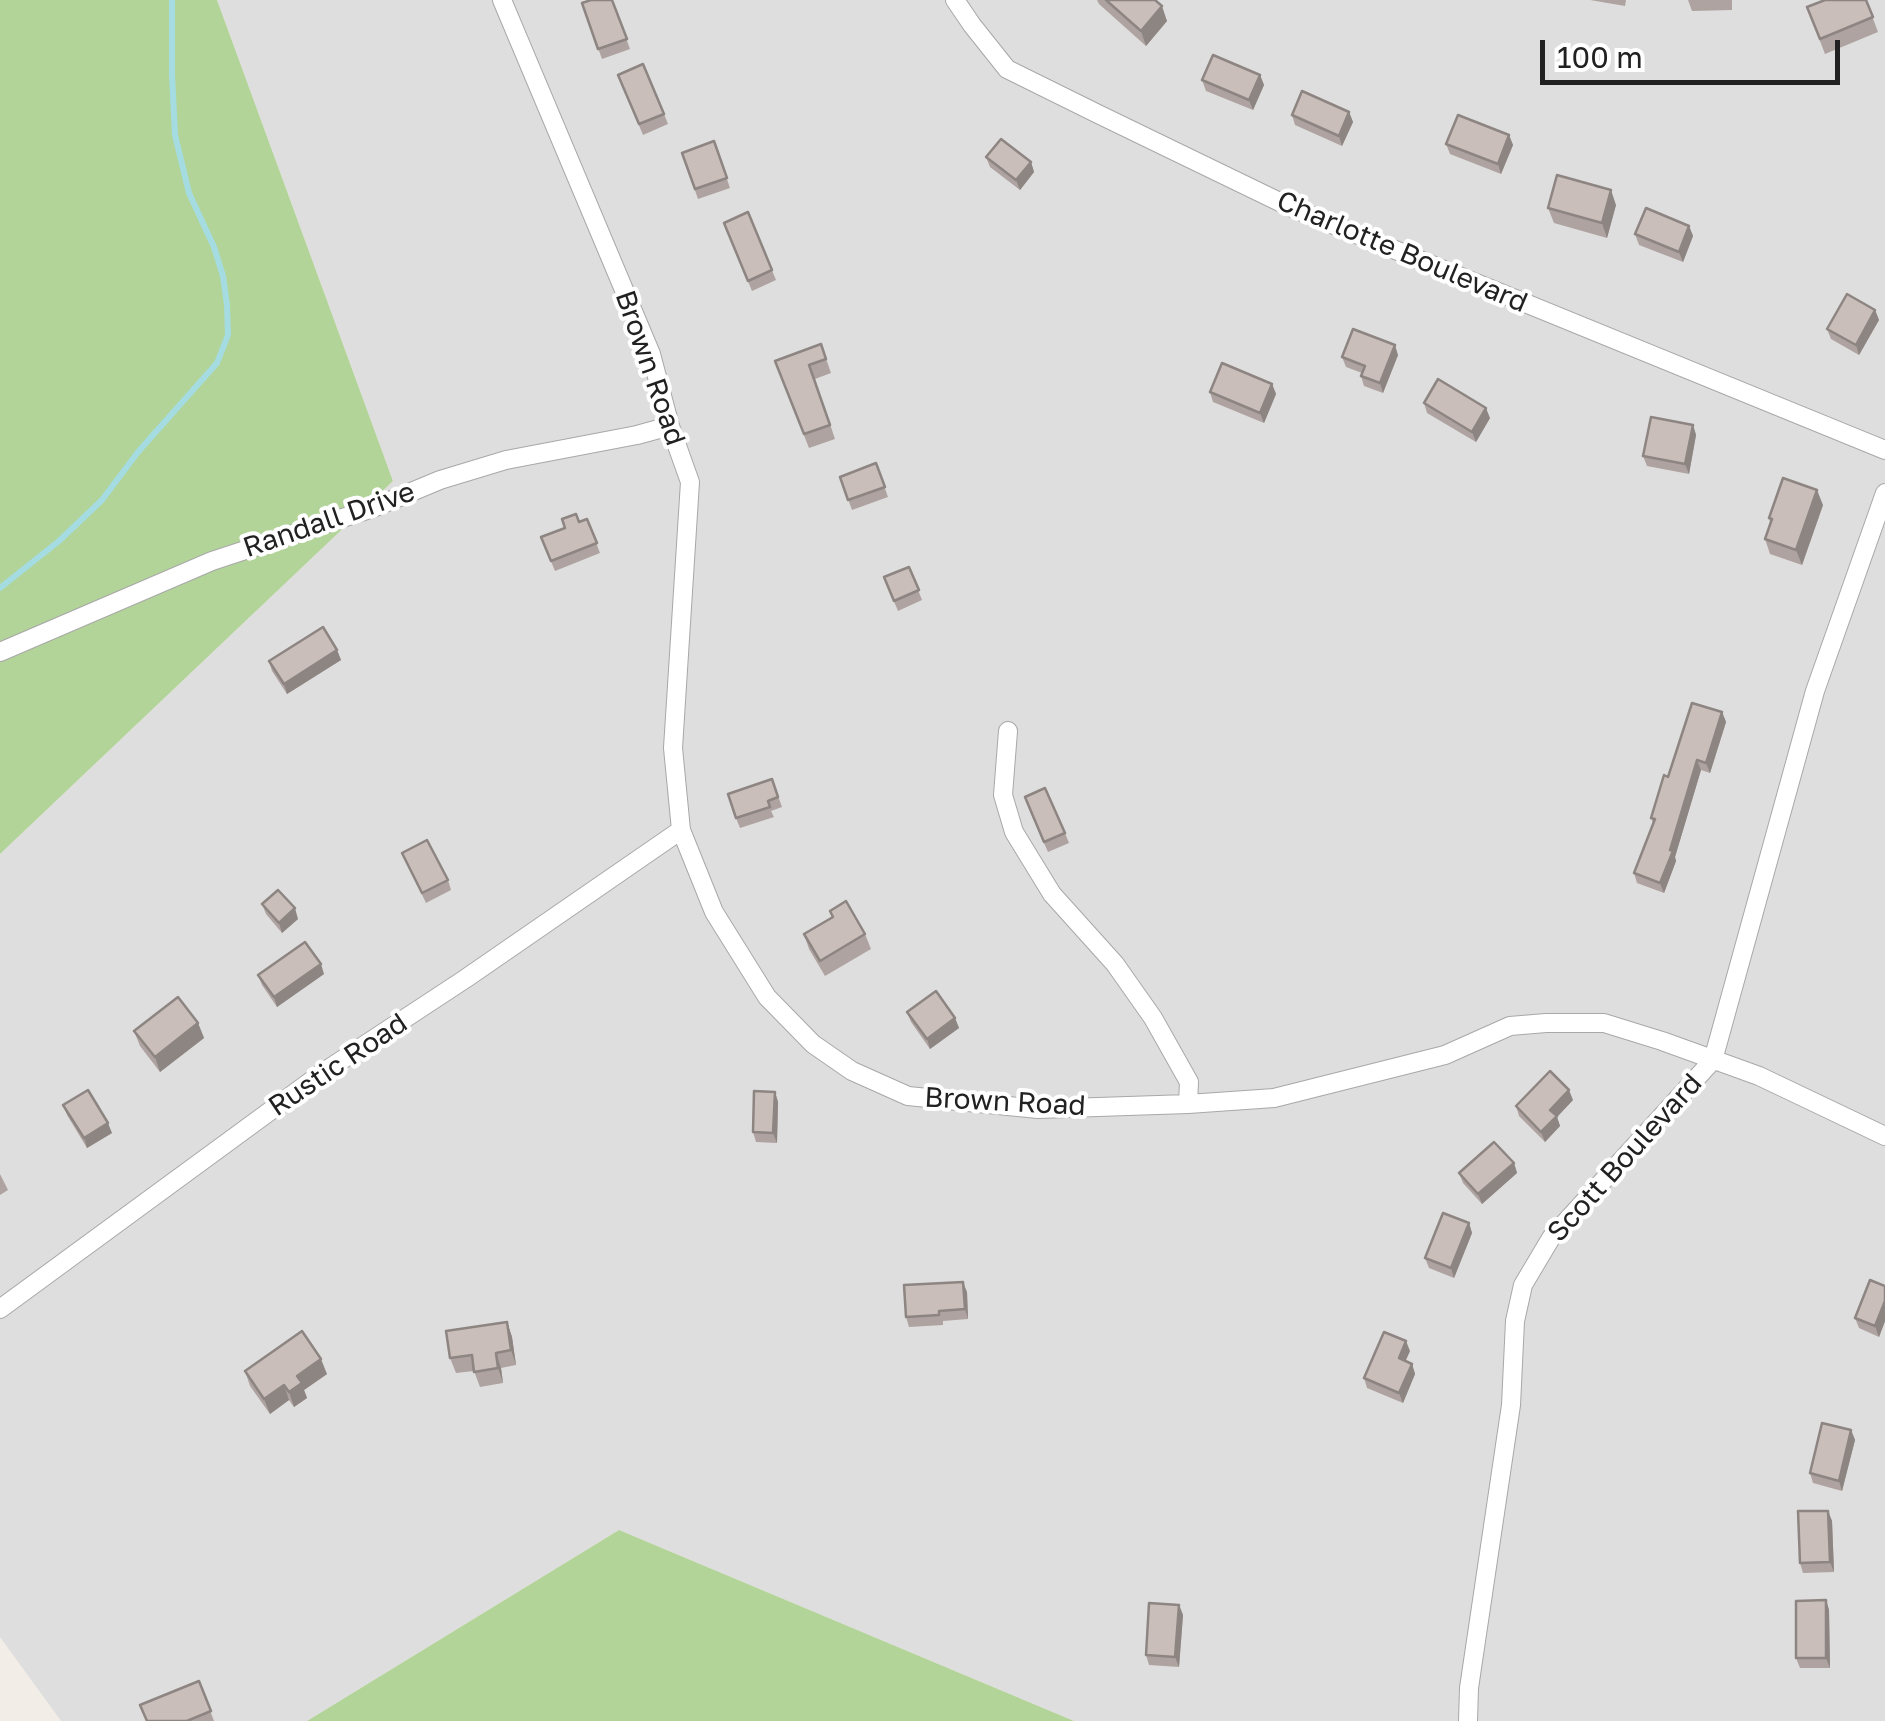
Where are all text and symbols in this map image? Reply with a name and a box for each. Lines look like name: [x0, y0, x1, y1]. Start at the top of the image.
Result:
scale bar: [1545, 20, 1845, 82]
text: 100 m: [1557, 39, 1643, 75]
street label: Charlotte Boulevard: [1272, 184, 1532, 320]
street label: Brown Road: [608, 286, 692, 450]
street label: Randall Drive: [239, 475, 419, 565]
street label: Rustic Road: [262, 1006, 414, 1124]
street label: Scott Boulevard: [1541, 1067, 1709, 1249]
street label: Brown Road: [924, 1081, 1086, 1123]

